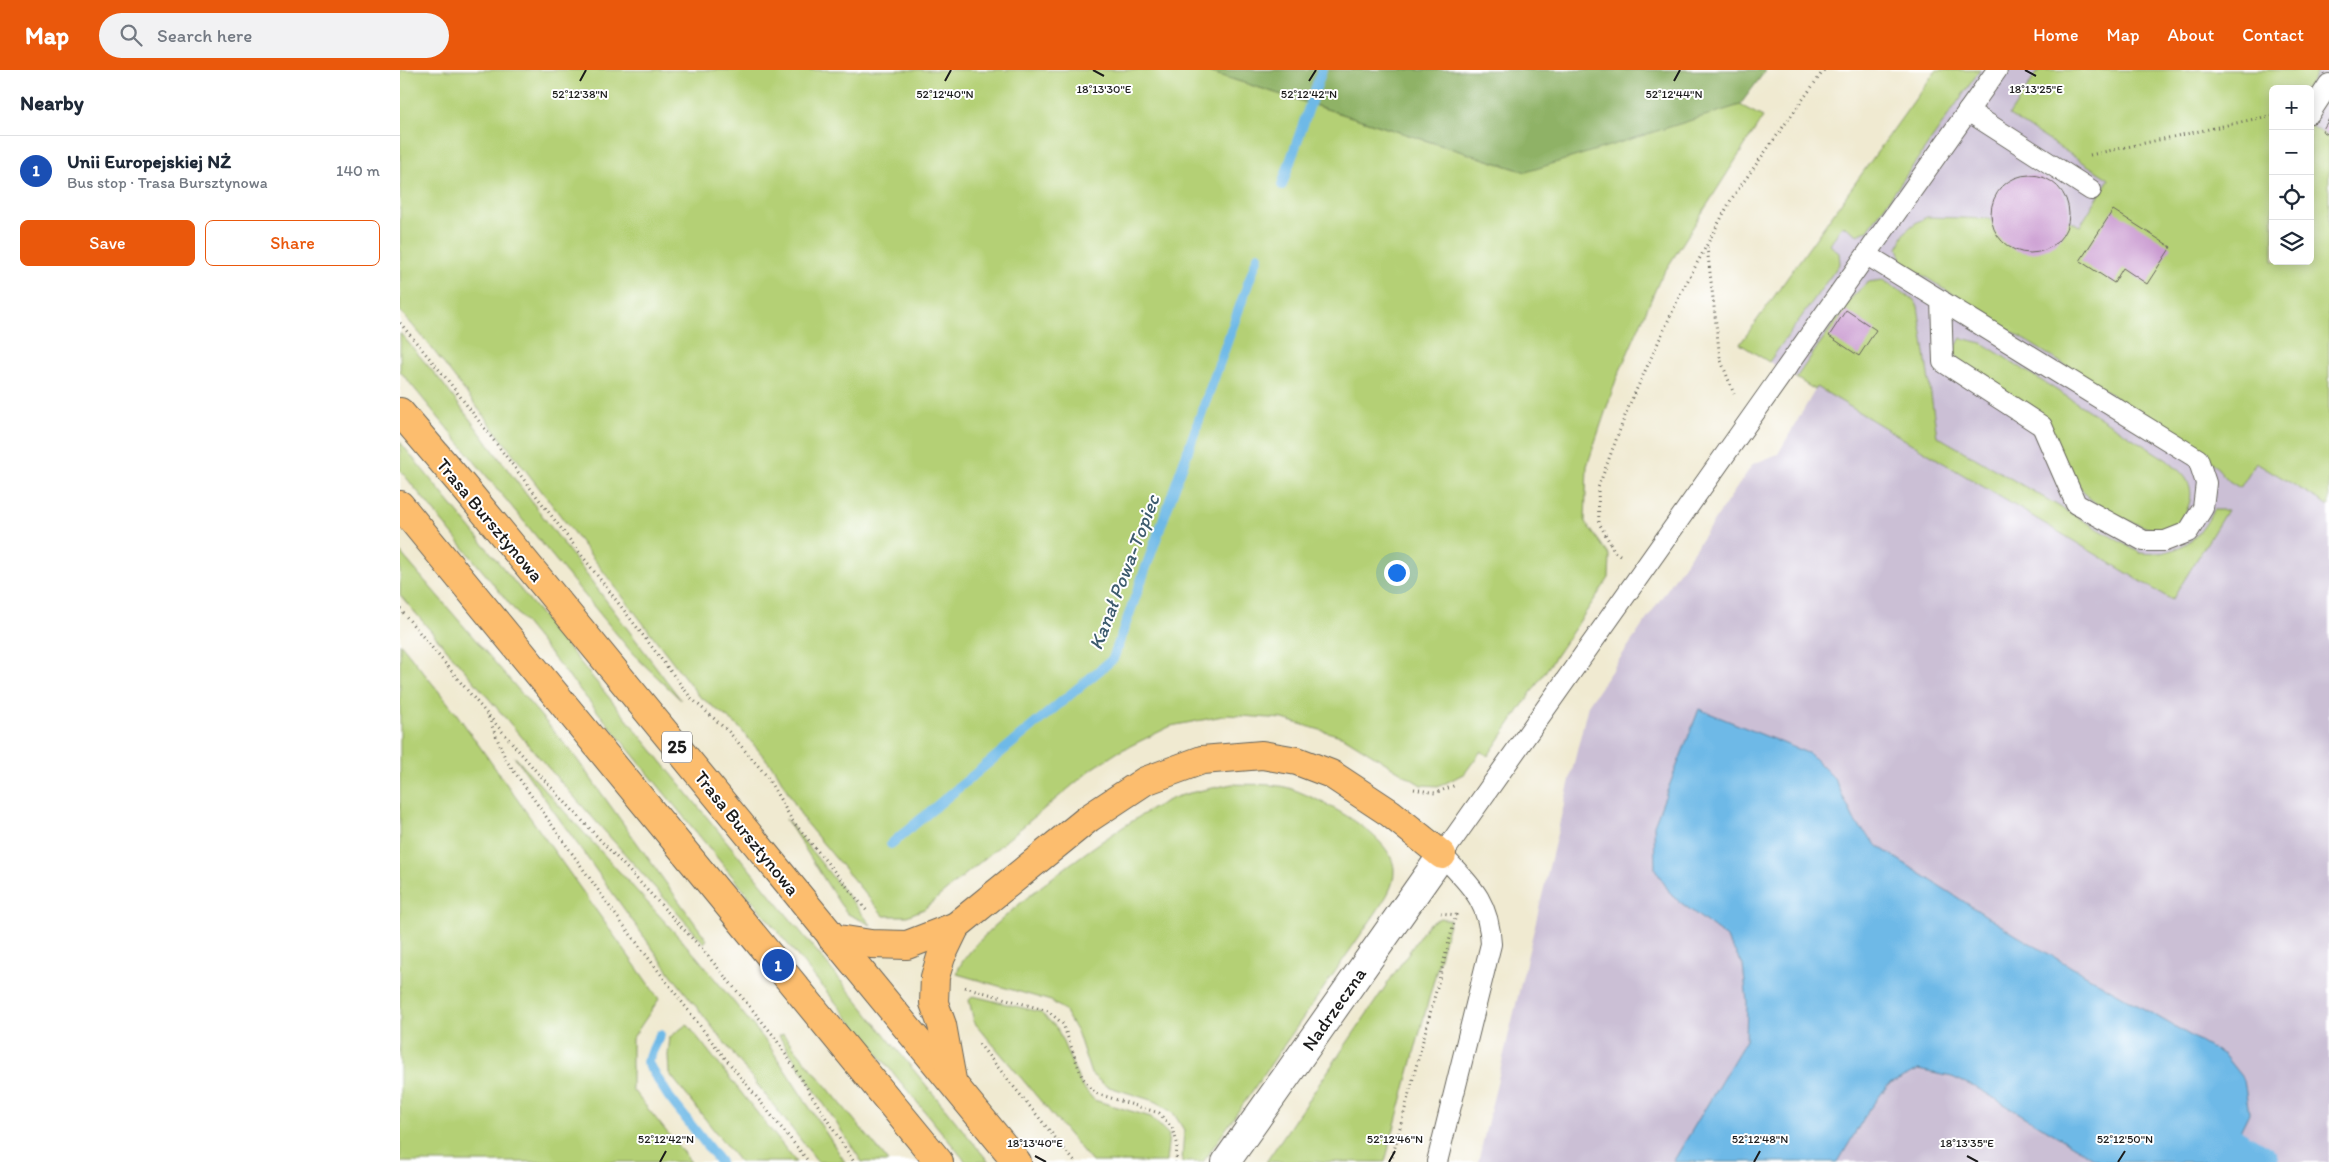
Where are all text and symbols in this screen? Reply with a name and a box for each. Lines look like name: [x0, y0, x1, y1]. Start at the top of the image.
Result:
search box: [99, 13, 449, 58]
text: Map: [25, 21, 69, 50]
icon: search: [117, 21, 145, 49]
text: Search here: [157, 24, 252, 47]
text: Home: [2033, 24, 2079, 46]
text: Map: [2107, 24, 2140, 46]
text: About: [2168, 24, 2214, 46]
text: Contact: [2242, 24, 2304, 46]
text: 18°13'30"E: [1077, 82, 1132, 96]
text: 18°13'25"E: [2009, 82, 2063, 96]
map controls: [2269, 85, 2314, 265]
button: +: [2269, 85, 2314, 130]
text: 52°12'38"N: [552, 87, 608, 101]
text: 52°12'40"N: [916, 87, 974, 101]
text: 52°12'42"N: [1281, 87, 1337, 101]
text: 52°12'44"N: [1645, 87, 1703, 101]
text: Nearby: [20, 90, 84, 115]
button: −: [2269, 130, 2314, 175]
text: Unii Europejskiej NŻ: [67, 150, 231, 173]
text: 1: [32, 161, 40, 180]
text: 140 m: [336, 161, 380, 180]
text: Bus stop · Trasa Bursztynowa: [67, 173, 268, 192]
button: locate: [2269, 175, 2314, 220]
button: Save: [20, 220, 195, 266]
button: Share: [205, 220, 380, 266]
button: layers: [2269, 220, 2314, 265]
street label: Trasa Bursztynowa: [432, 454, 548, 586]
water label: Kanał Powa-Topiec: [1083, 490, 1165, 653]
your location: [1384, 560, 1410, 586]
road number: 25: [662, 732, 692, 762]
street label: Trasa Bursztynowa: [690, 766, 804, 900]
pin: 1: [762, 946, 794, 984]
street label: Nadrzeczna: [1297, 963, 1371, 1055]
text: 52°12'42"N: [638, 1132, 694, 1146]
text: 52°12'46"N: [1367, 1132, 1423, 1146]
text: 52°12'48"N: [1732, 1132, 1788, 1146]
text: 52°12'50"N: [2097, 1132, 2153, 1146]
text: 18°13'40"E: [1007, 1136, 1063, 1150]
text: 18°13'35"E: [1940, 1136, 1994, 1150]

